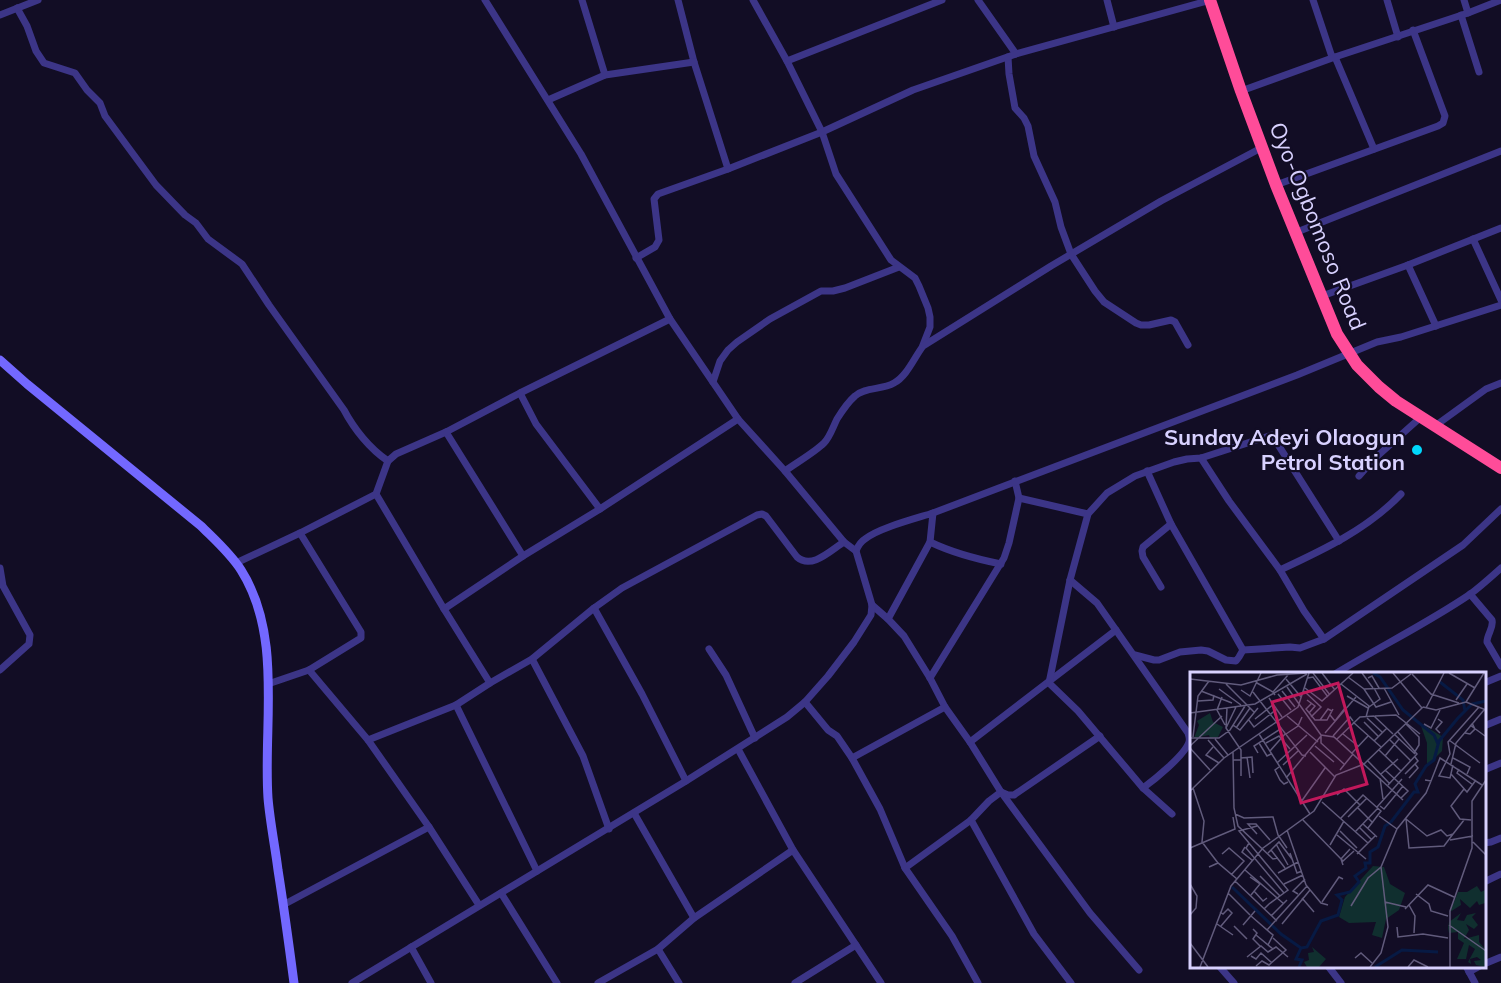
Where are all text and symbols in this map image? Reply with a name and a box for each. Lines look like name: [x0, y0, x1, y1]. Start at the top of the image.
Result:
street label: Oyo-Ogbomoso Road: [1263, 118, 1373, 334]
place label: Sunday Adeyi Olaogun Petrol Station: [1164, 423, 1405, 476]
marker: Sunday Adeyi Olaogun Petrol Station: [1410, 443, 1424, 457]
inset map: [1190, 672, 1486, 968]

